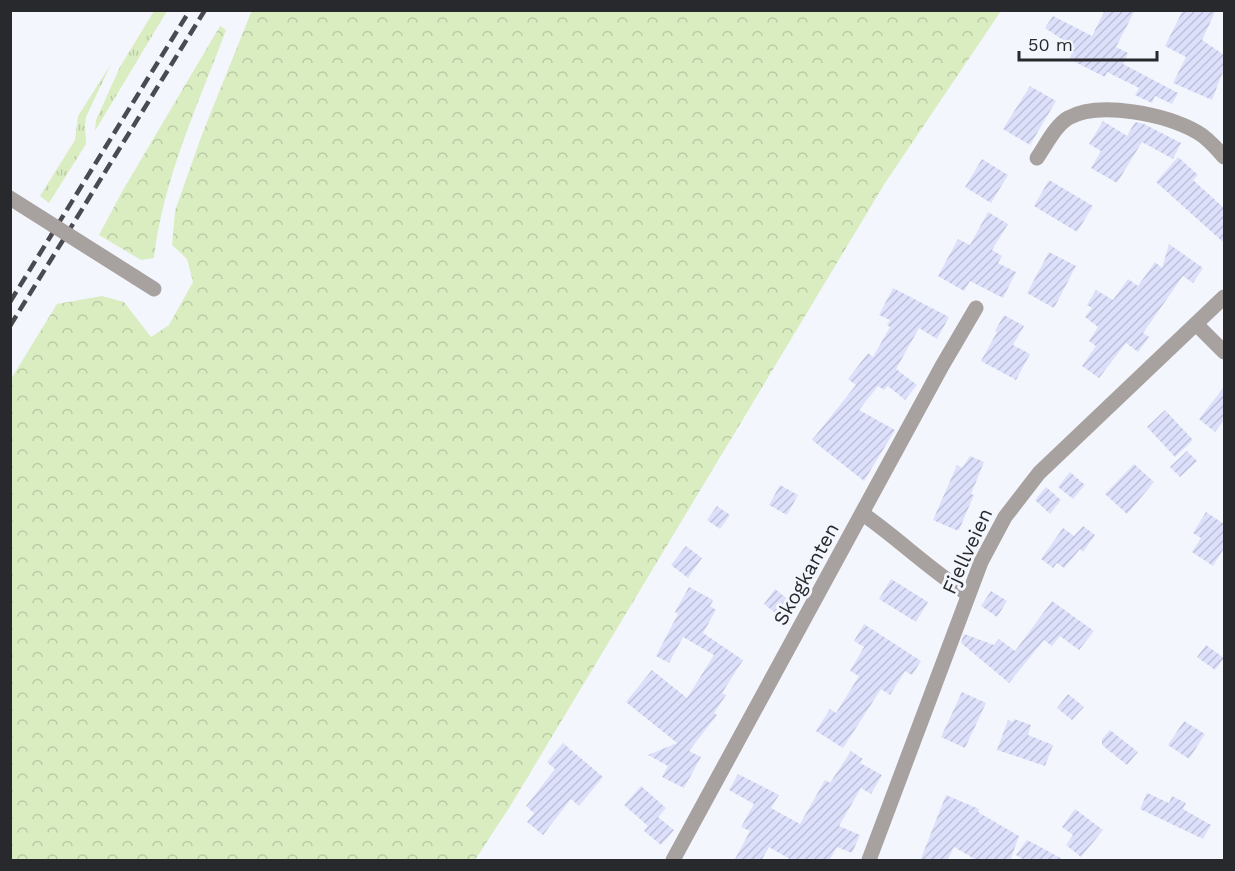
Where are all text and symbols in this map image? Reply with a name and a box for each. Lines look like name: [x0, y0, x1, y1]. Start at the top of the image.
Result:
scale bar: [1019, 24, 1157, 62]
text: 50 m: [1028, 34, 1073, 55]
street label: Fjellveien: [937, 504, 997, 598]
street label: Skogkanten: [768, 519, 844, 629]

